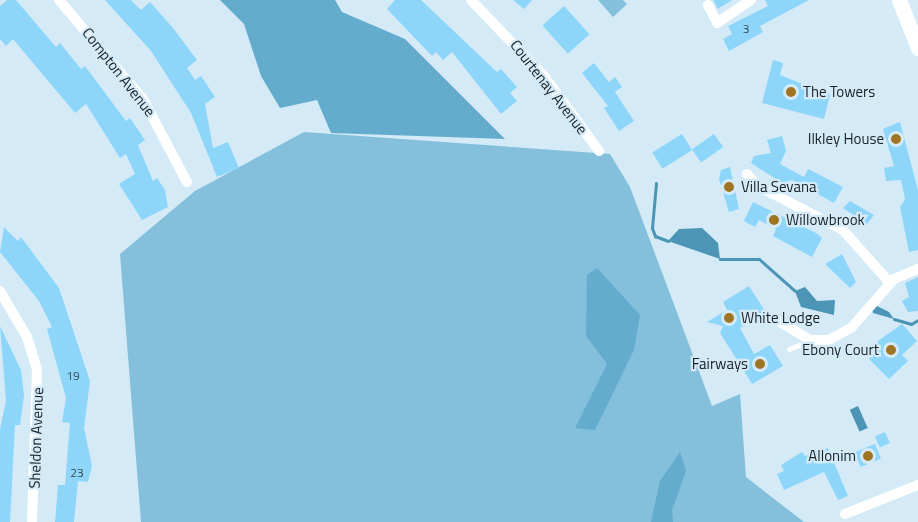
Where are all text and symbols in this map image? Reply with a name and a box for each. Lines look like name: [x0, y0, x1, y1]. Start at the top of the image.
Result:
house number: 3: [743, 22, 749, 36]
street label: Compton Avenue: [79, 24, 159, 120]
street label: Courtenay Avenue: [507, 36, 591, 138]
place label: The Towers: [803, 83, 875, 101]
marker: The Towers: [784, 85, 798, 99]
place label: Ilkley House: [808, 130, 884, 148]
marker: Ilkley House: [889, 132, 903, 146]
place label: Villa Sevana: [741, 178, 817, 196]
marker: Villa Sevana: [722, 180, 736, 194]
place label: Willowbrook: [786, 211, 865, 229]
marker: Willowbrook: [767, 213, 781, 227]
place label: White Lodge: [741, 309, 820, 327]
marker: White Lodge: [722, 311, 736, 325]
place label: Ebony Court: [802, 341, 879, 359]
marker: Ebony Court: [884, 343, 898, 357]
place label: Fairways: [692, 355, 748, 373]
marker: Fairways: [753, 357, 767, 371]
house number: 19: [66, 369, 80, 383]
street label: Sheldon Avenue: [25, 387, 47, 489]
place label: Allonim: [808, 447, 856, 465]
marker: Allonim: [861, 449, 875, 463]
house number: 23: [70, 466, 84, 480]

